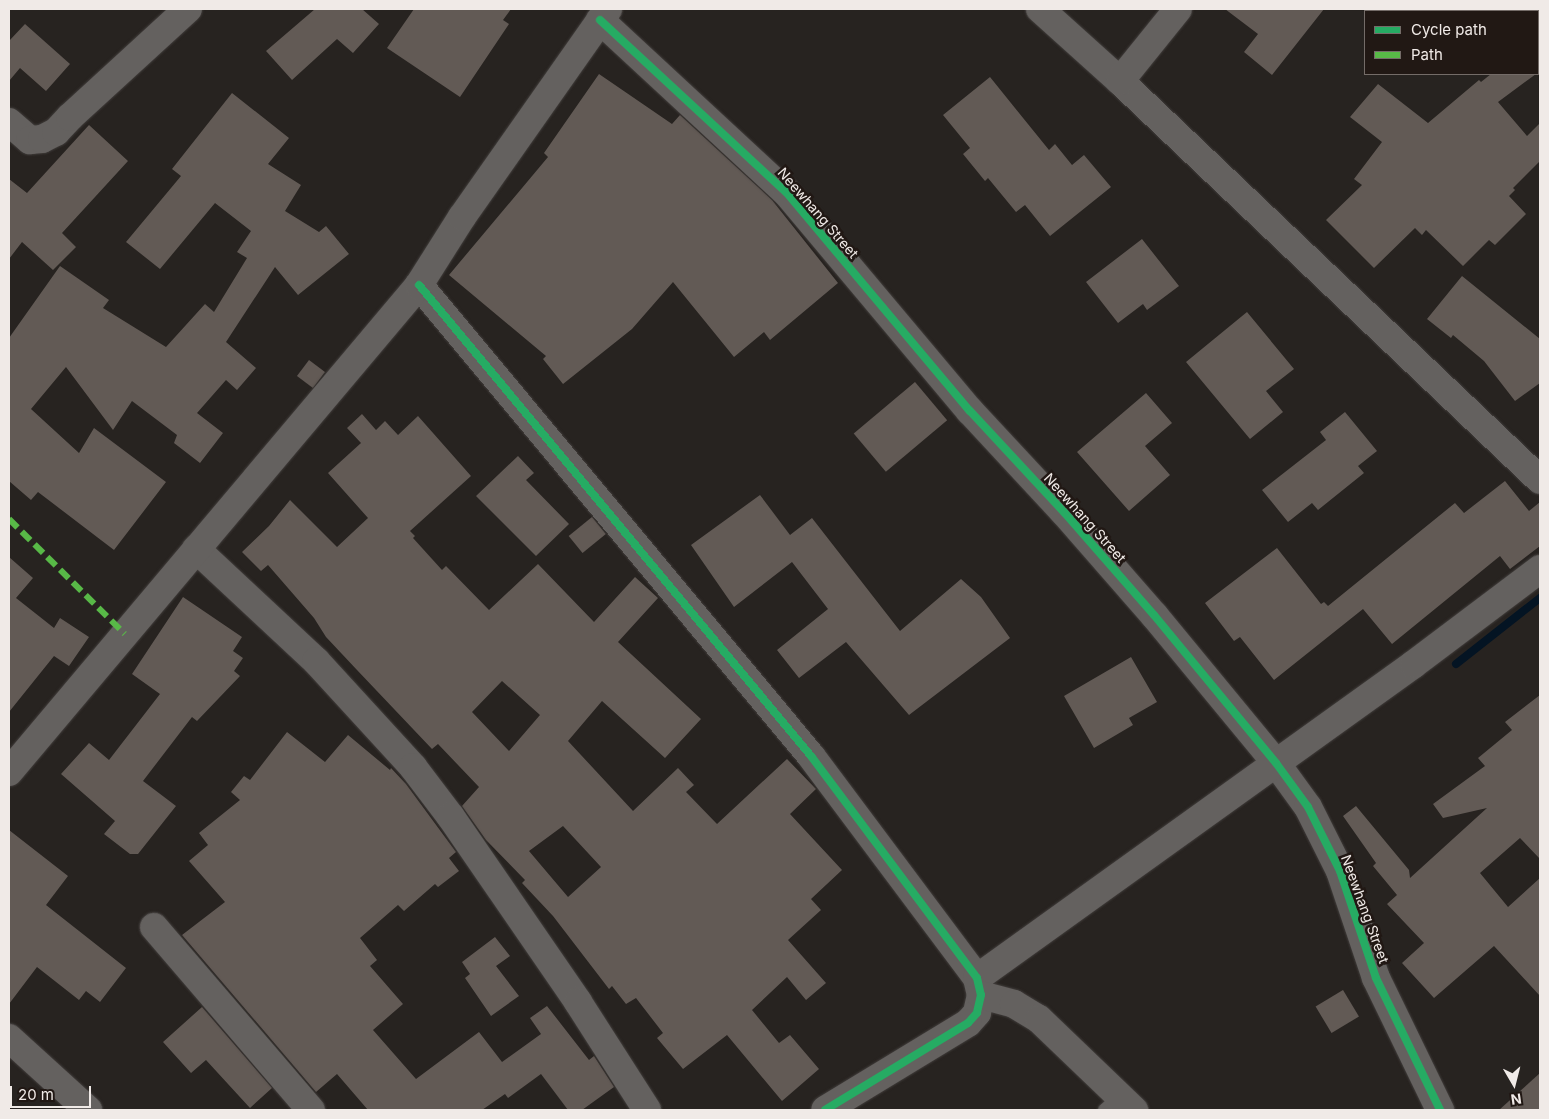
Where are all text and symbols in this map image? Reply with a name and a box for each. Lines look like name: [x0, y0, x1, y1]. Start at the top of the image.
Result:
legend: [1364, 10, 1539, 75]
text: Cycle path: [1411, 20, 1487, 39]
text: Path: [1411, 45, 1443, 64]
street label: Neewhang Street: [774, 164, 862, 262]
street label: Neewhang Street: [1040, 470, 1130, 566]
street label: Neewhang Street: [1338, 852, 1392, 966]
north arrow: [1489, 1059, 1539, 1109]
scale bar: [12, 1076, 94, 1108]
text: 20 m: [18, 1085, 54, 1104]
text: N: [1510, 1090, 1523, 1109]

